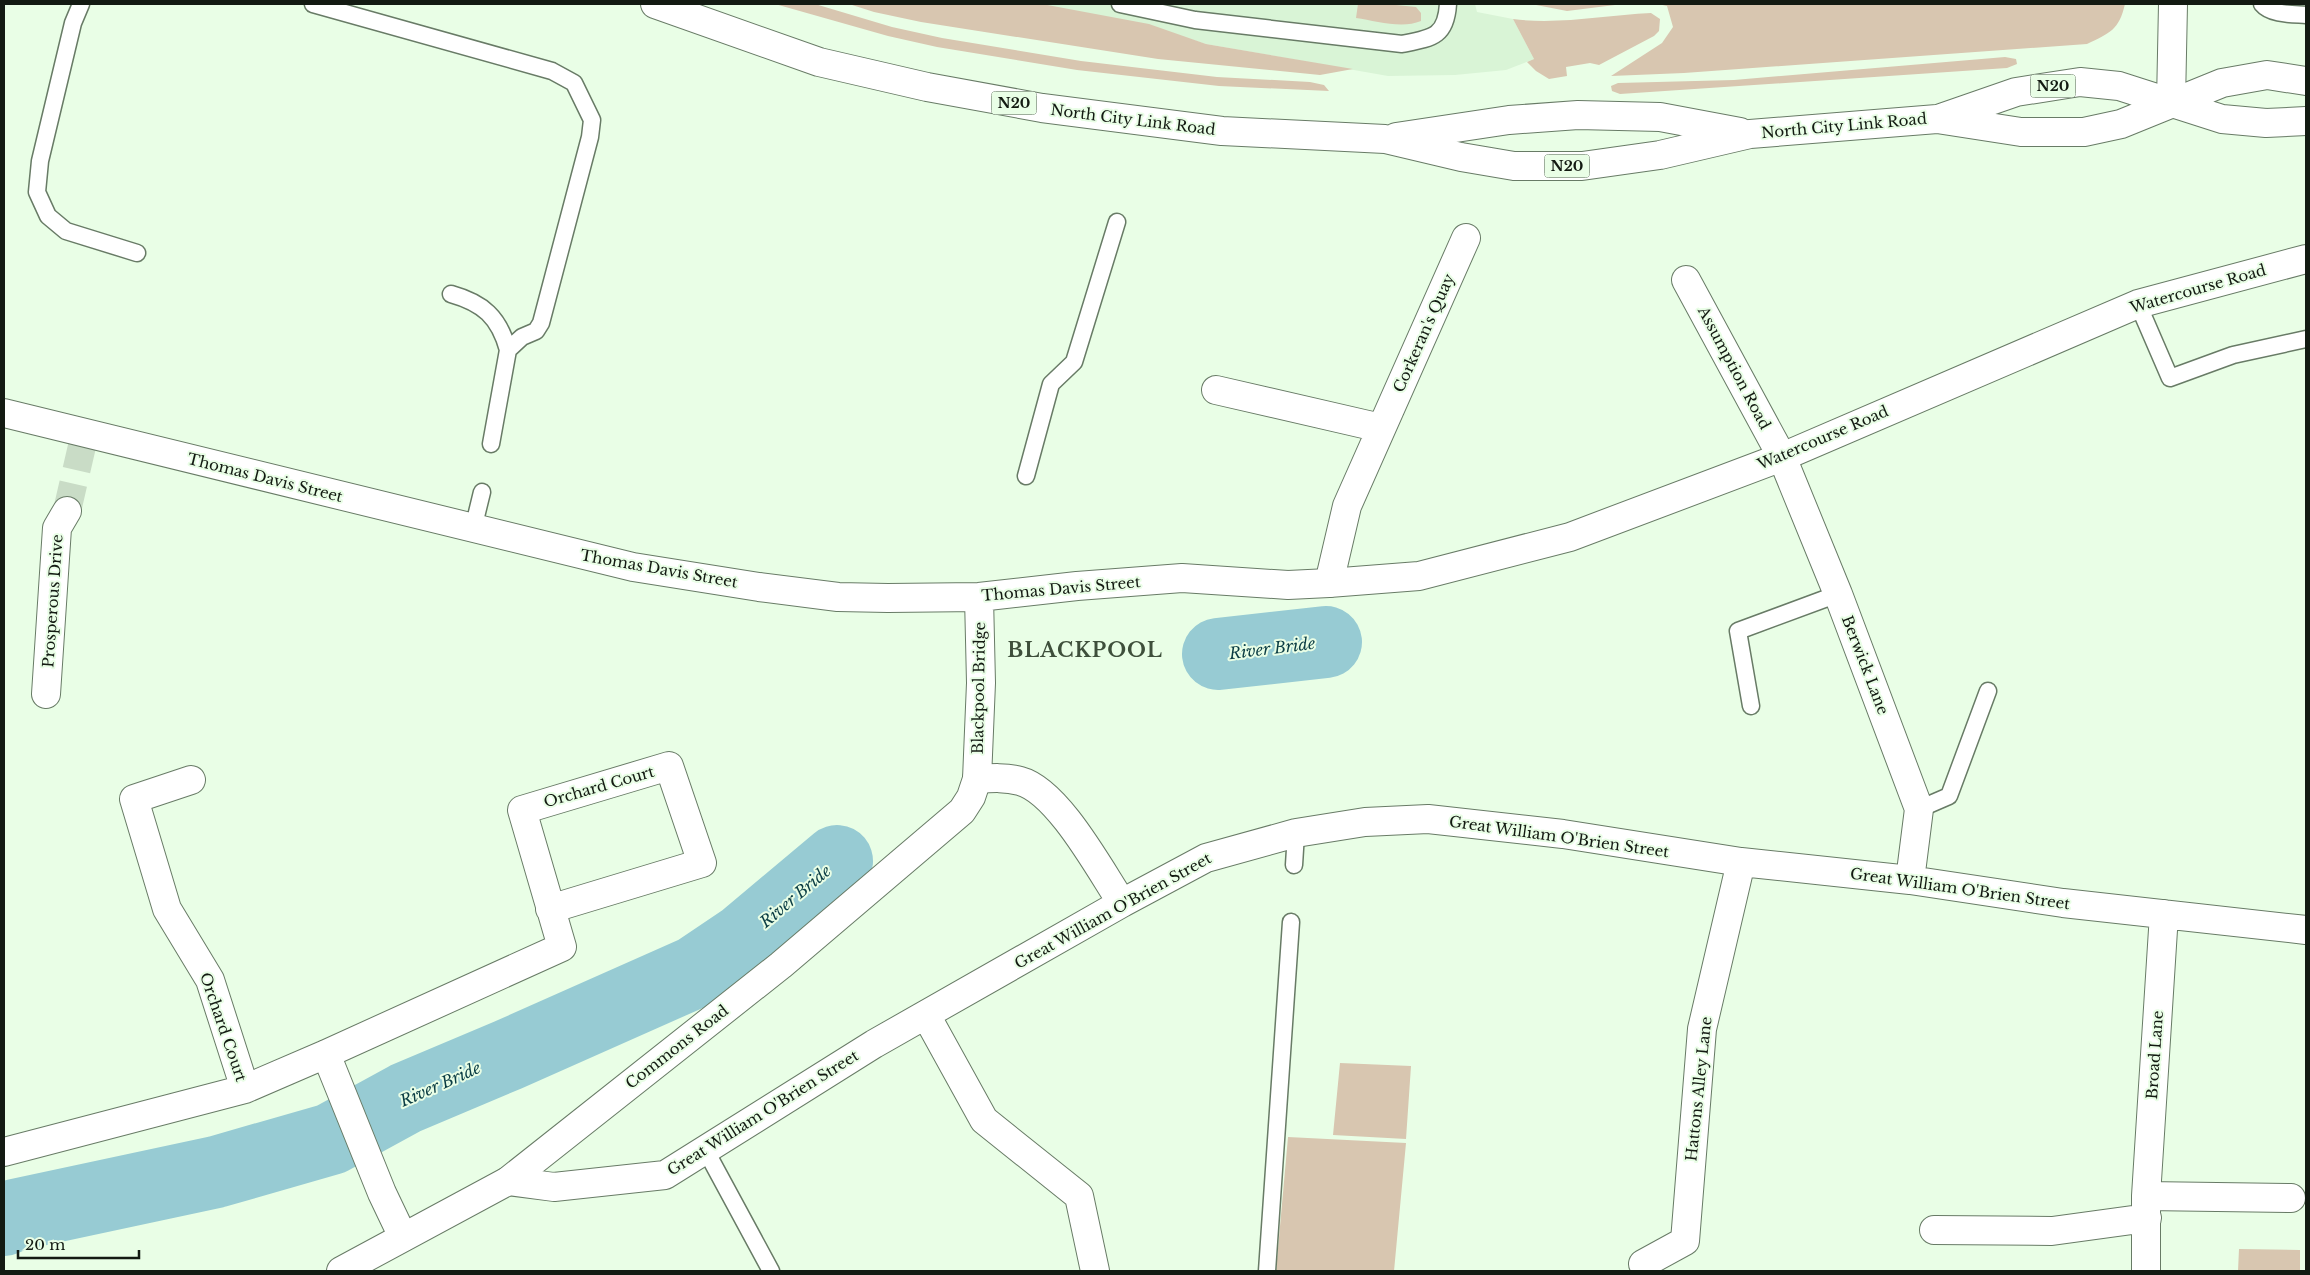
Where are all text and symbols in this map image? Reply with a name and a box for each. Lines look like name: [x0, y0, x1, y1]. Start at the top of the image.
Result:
road number: N20: [2030, 74, 2076, 98]
road number: N20: [992, 92, 1036, 115]
street label: North City Link Road: [1049, 100, 1217, 139]
street label: North City Link Road: [1760, 109, 1928, 142]
road number: N20: [1544, 154, 1590, 178]
street label: Watercourse Road: [2127, 260, 2268, 317]
street label: Corkeran's Quay: [1389, 270, 1458, 395]
street label: Assumption Road: [1693, 302, 1775, 433]
street label: Watercourse Road: [1753, 401, 1891, 474]
street label: Thomas Davis Street: [186, 449, 345, 506]
street label: Prosperous Drive: [38, 534, 67, 668]
street label: Thomas Davis Street: [579, 545, 740, 592]
street label: Thomas Davis Street: [981, 572, 1141, 605]
street label: Berwick Lane: [1838, 613, 1893, 717]
street label: Blackpool Bridge: [968, 622, 989, 754]
water label: River Bride: [1227, 633, 1317, 663]
district label: BLACKPOOL: [1007, 638, 1163, 662]
street label: Orchard Court: [541, 762, 657, 811]
street label: Great William O'Brien Street: [1448, 812, 1671, 861]
street label: Great William O'Brien Street: [1011, 848, 1215, 973]
water label: River Bride: [755, 860, 835, 932]
street label: Great William O'Brien Street: [1849, 864, 2072, 913]
street label: Orchard Court: [196, 970, 251, 1084]
street label: Commons Road: [622, 1001, 732, 1093]
street label: Broad Lane: [2142, 1010, 2167, 1100]
street label: Hattons Alley Lane: [1681, 1016, 1716, 1162]
street label: Great William O'Brien Street: [664, 1046, 862, 1179]
water label: River Bride: [396, 1057, 484, 1111]
scale bar: [18, 1228, 139, 1260]
text: 20 m: [25, 1235, 65, 1254]

